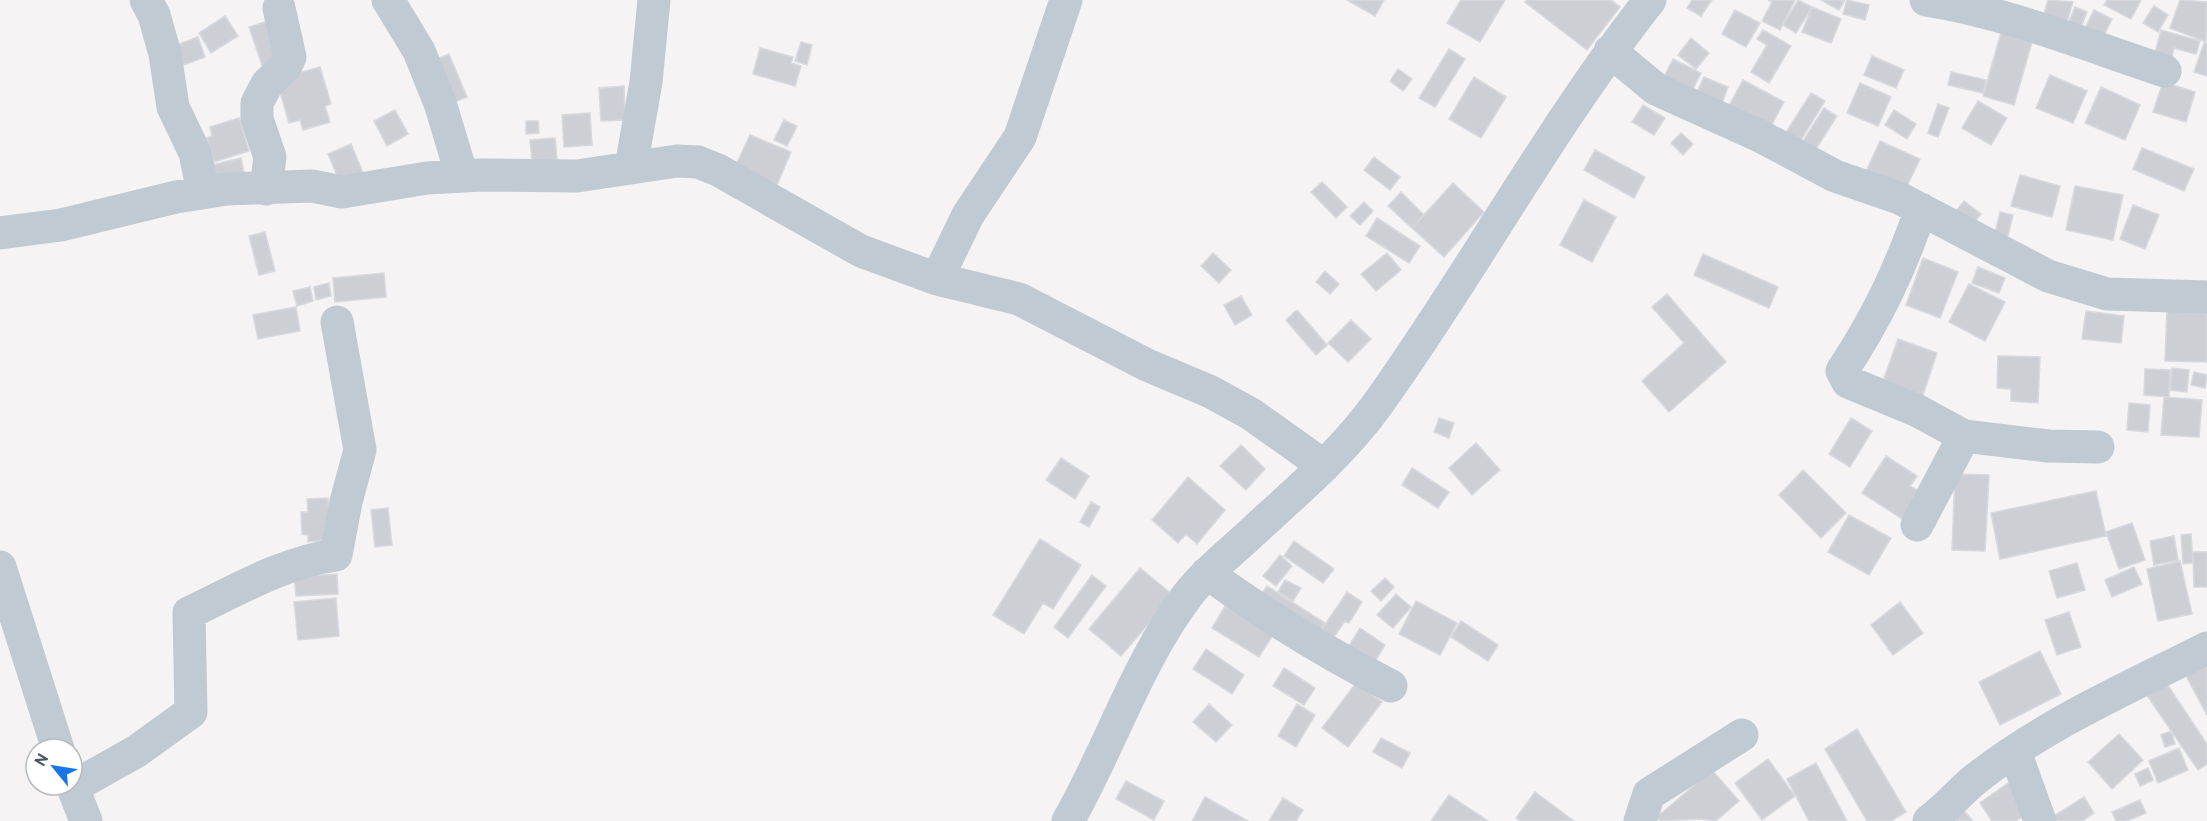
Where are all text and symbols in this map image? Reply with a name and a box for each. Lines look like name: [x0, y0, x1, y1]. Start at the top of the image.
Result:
north arrow: [24, 737, 84, 797]
text: N: [31, 751, 54, 770]

